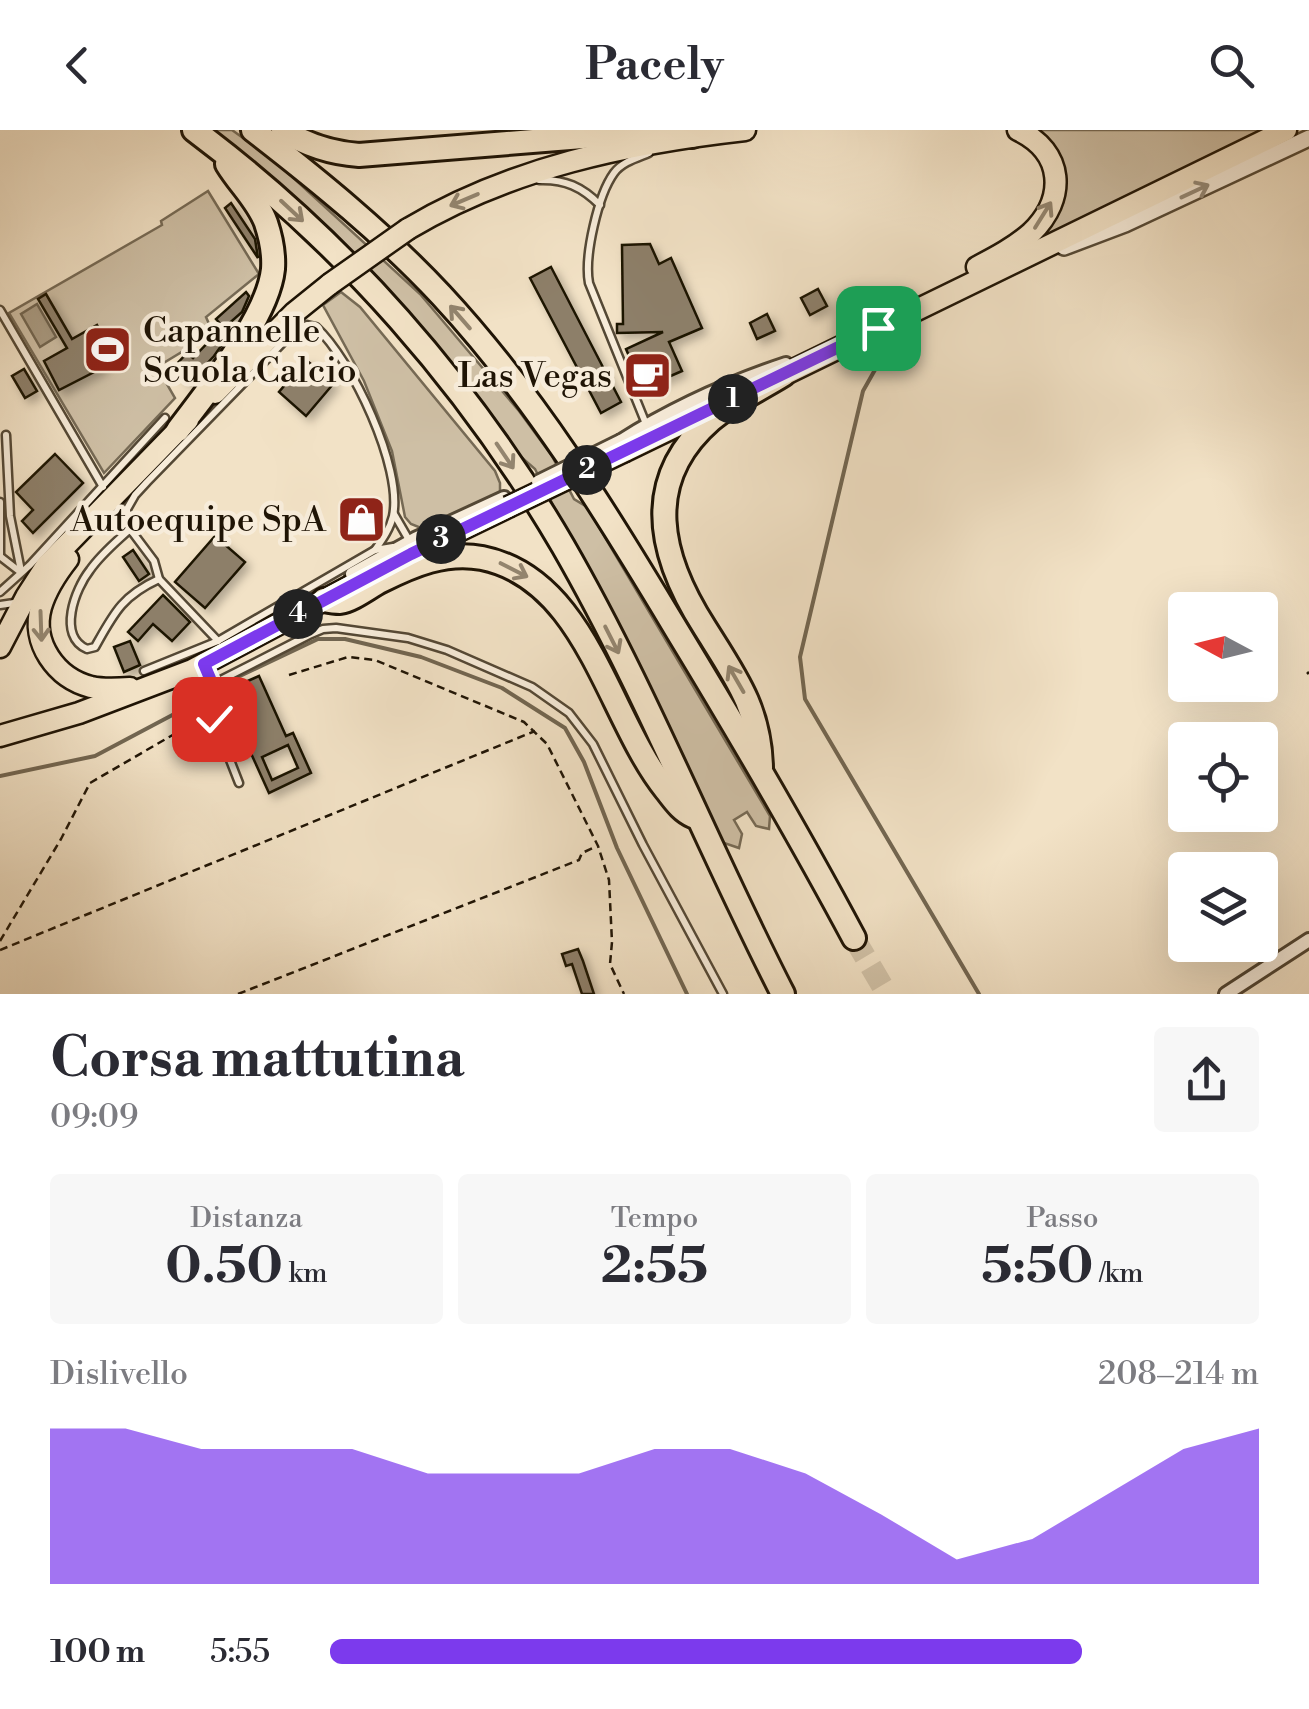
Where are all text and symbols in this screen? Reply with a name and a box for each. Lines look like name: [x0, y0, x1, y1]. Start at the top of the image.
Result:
text: Pacely: [585, 37, 724, 94]
icon: back: [50, 38, 105, 93]
icon: search: [1204, 38, 1259, 93]
one-way arrow: [1180, 180, 1210, 199]
one-way arrow: [450, 192, 480, 210]
one-way arrow: [280, 199, 304, 223]
one-way arrow: [1033, 201, 1053, 229]
pin: [836, 286, 921, 371]
icon: arrive: [851, 301, 906, 356]
one-way arrow: [449, 304, 472, 330]
place label: Capannelle Scuola Calcio: [143, 310, 357, 393]
sports icon: Capannelle Scuola Calcio: [82, 324, 134, 376]
cafe icon: Las Vegas: [621, 349, 673, 401]
place label: Las Vegas: [458, 355, 612, 398]
pin: 1: [708, 374, 758, 424]
text: 1: [726, 381, 740, 416]
one-way arrow: [494, 441, 515, 469]
pin: 2: [562, 445, 612, 495]
text: 2: [578, 452, 596, 487]
shop icon: Autoequipe SpA: [335, 493, 387, 545]
place label: Autoequipe SpA: [69, 499, 327, 542]
pin: 3: [416, 514, 466, 564]
text: 3: [433, 521, 449, 556]
one-way arrow: [499, 561, 529, 580]
pin: 4: [273, 589, 323, 639]
north arrow: [1168, 592, 1278, 702]
map controls: [1168, 592, 1278, 962]
text: 4: [289, 596, 307, 631]
one-way arrow: [32, 610, 51, 642]
one-way arrow: [603, 625, 622, 654]
one-way arrow: [726, 665, 746, 694]
pin: [172, 677, 257, 762]
icon: check: [187, 692, 242, 747]
button: locate: [1168, 722, 1278, 832]
button: layers: [1168, 852, 1278, 962]
text: Corsa mattutina: [50, 1025, 464, 1094]
button: share: [1154, 1027, 1259, 1132]
text: 09:09: [50, 1097, 138, 1137]
text: Distanza: [190, 1201, 303, 1236]
text: Tempo: [611, 1201, 698, 1236]
text: Passo: [1026, 1201, 1099, 1236]
text: 0.50: [165, 1236, 283, 1298]
text: 2:55: [601, 1236, 708, 1298]
text: 5:50: [981, 1236, 1093, 1298]
text: km: [283, 1256, 328, 1291]
text: /km: [1093, 1256, 1144, 1291]
text: Dislivello: [50, 1354, 188, 1394]
text: 208–214 m: [1098, 1354, 1259, 1394]
text: 100 m: [50, 1632, 145, 1672]
text: 5:55: [210, 1632, 270, 1672]

